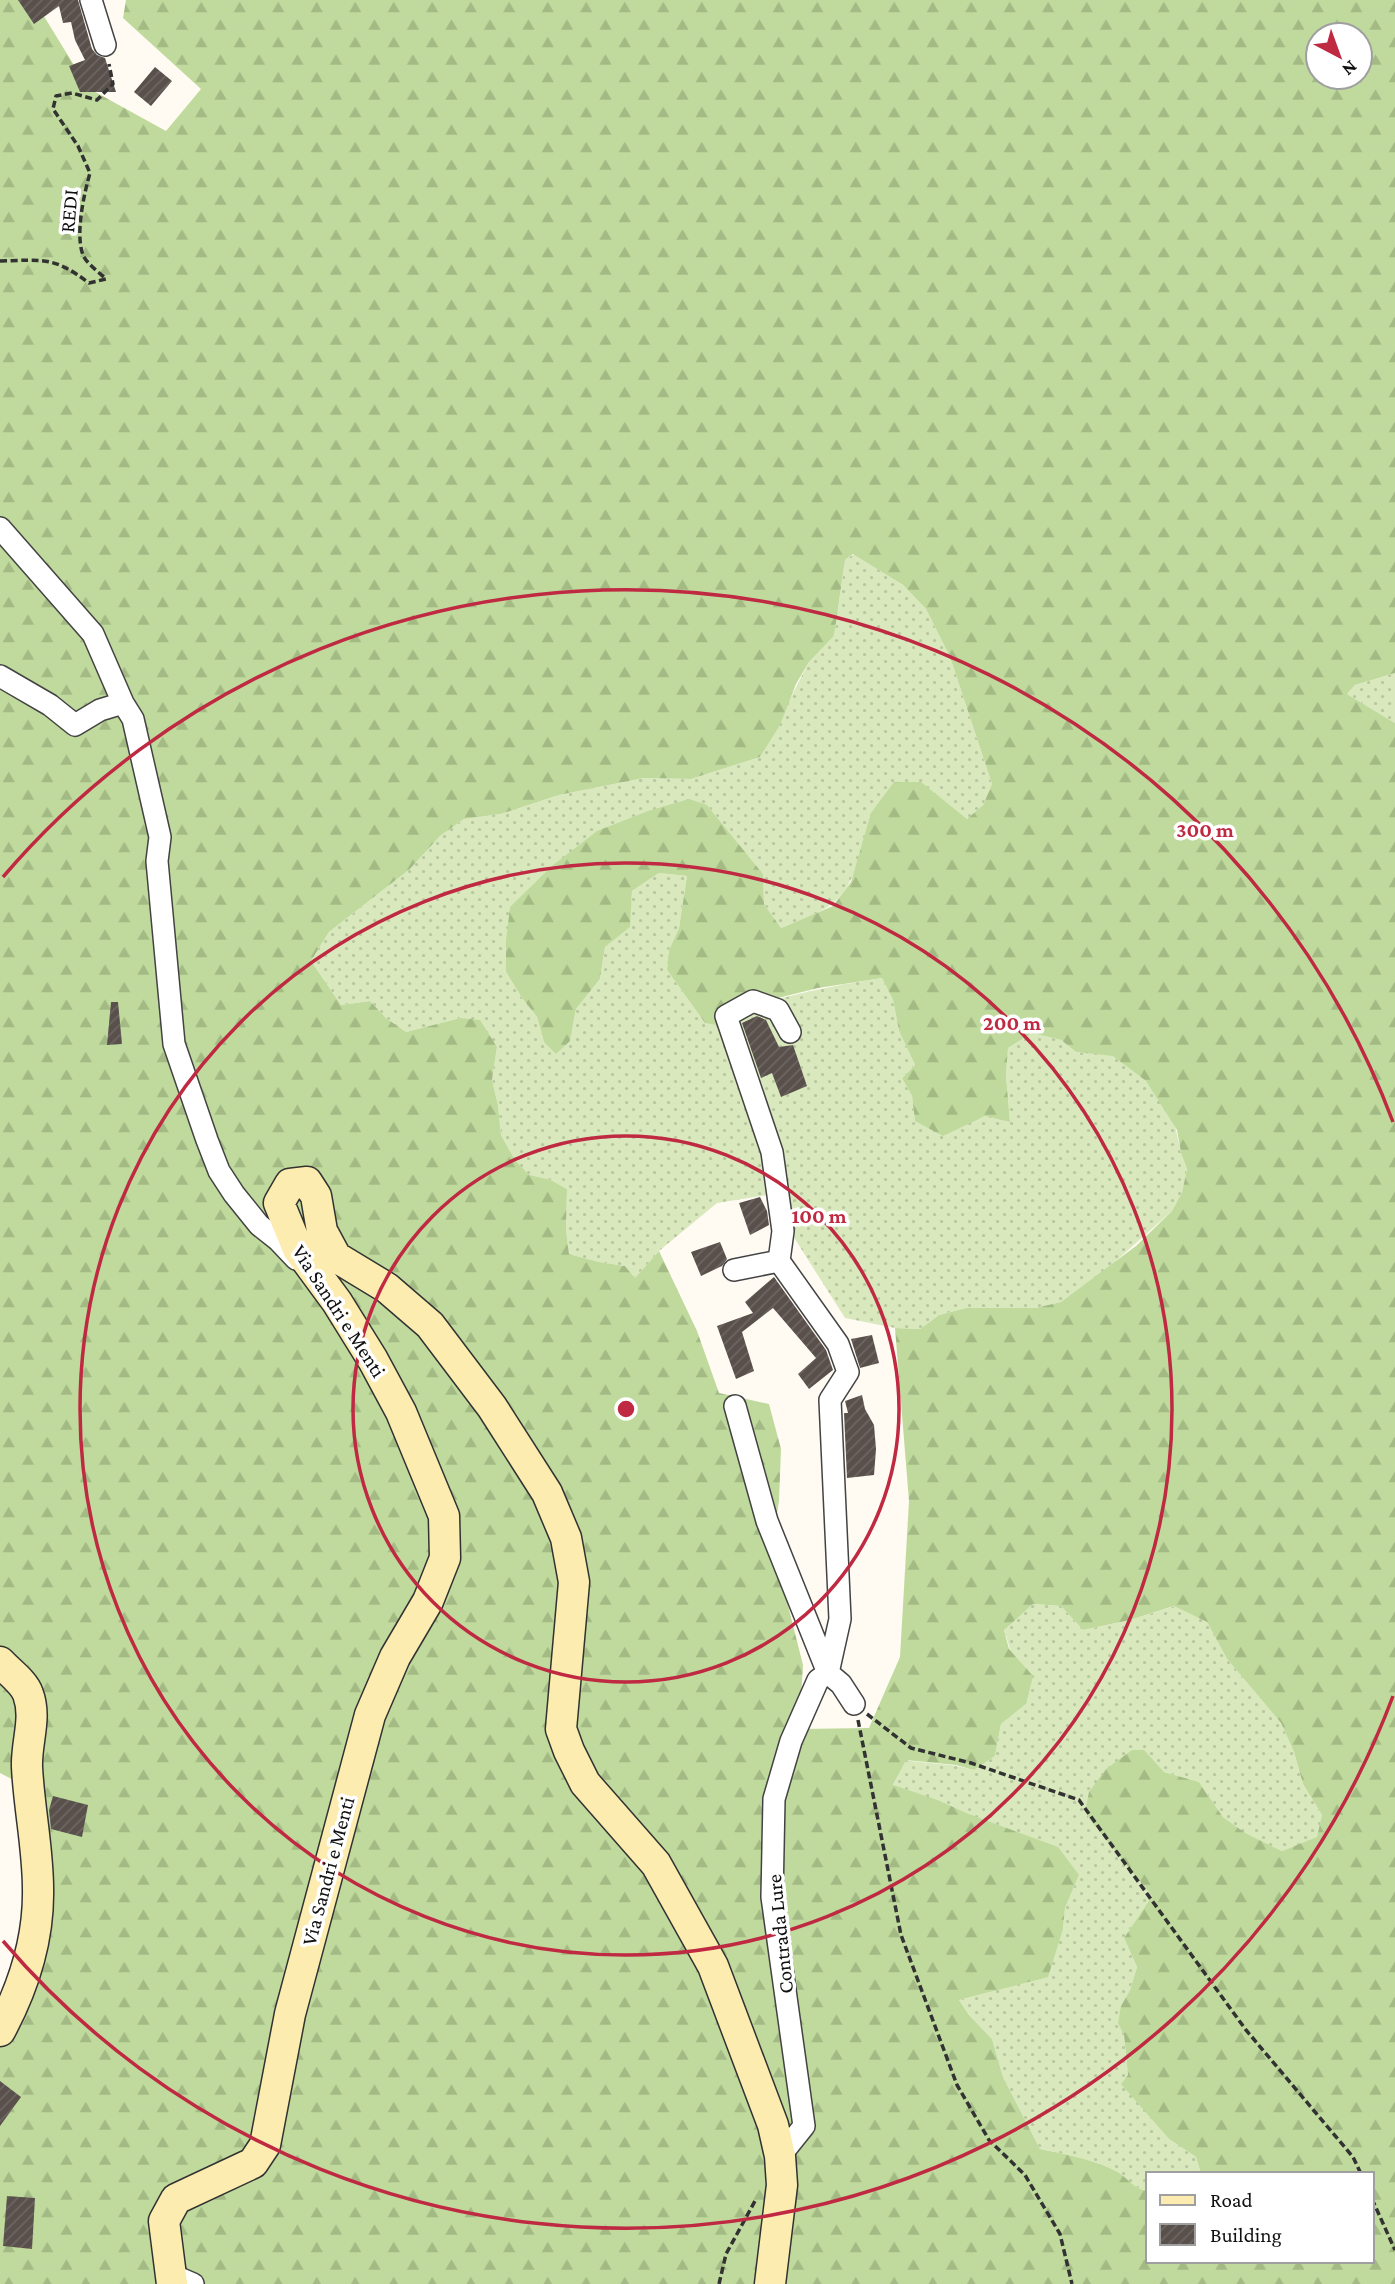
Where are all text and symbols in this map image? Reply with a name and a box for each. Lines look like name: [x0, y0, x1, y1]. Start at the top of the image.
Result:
north arrow: [1304, 21, 1374, 91]
text: N: [1338, 56, 1362, 81]
street label: REDI: [55, 188, 83, 234]
text: 300 m: [1176, 818, 1234, 842]
text: 200 m: [983, 1011, 1041, 1035]
text: 100 m: [791, 1204, 847, 1228]
street label: Via Sandri e Menti: [287, 1240, 391, 1382]
centre of rings: [614, 1397, 638, 1421]
street label: Via Sandri e Menti: [297, 1793, 360, 1948]
street label: Contrada Lure: [762, 1873, 798, 1995]
legend: [1146, 2172, 1374, 2263]
text: Road: [1210, 2188, 1253, 2212]
text: Building: [1210, 2223, 1282, 2247]

